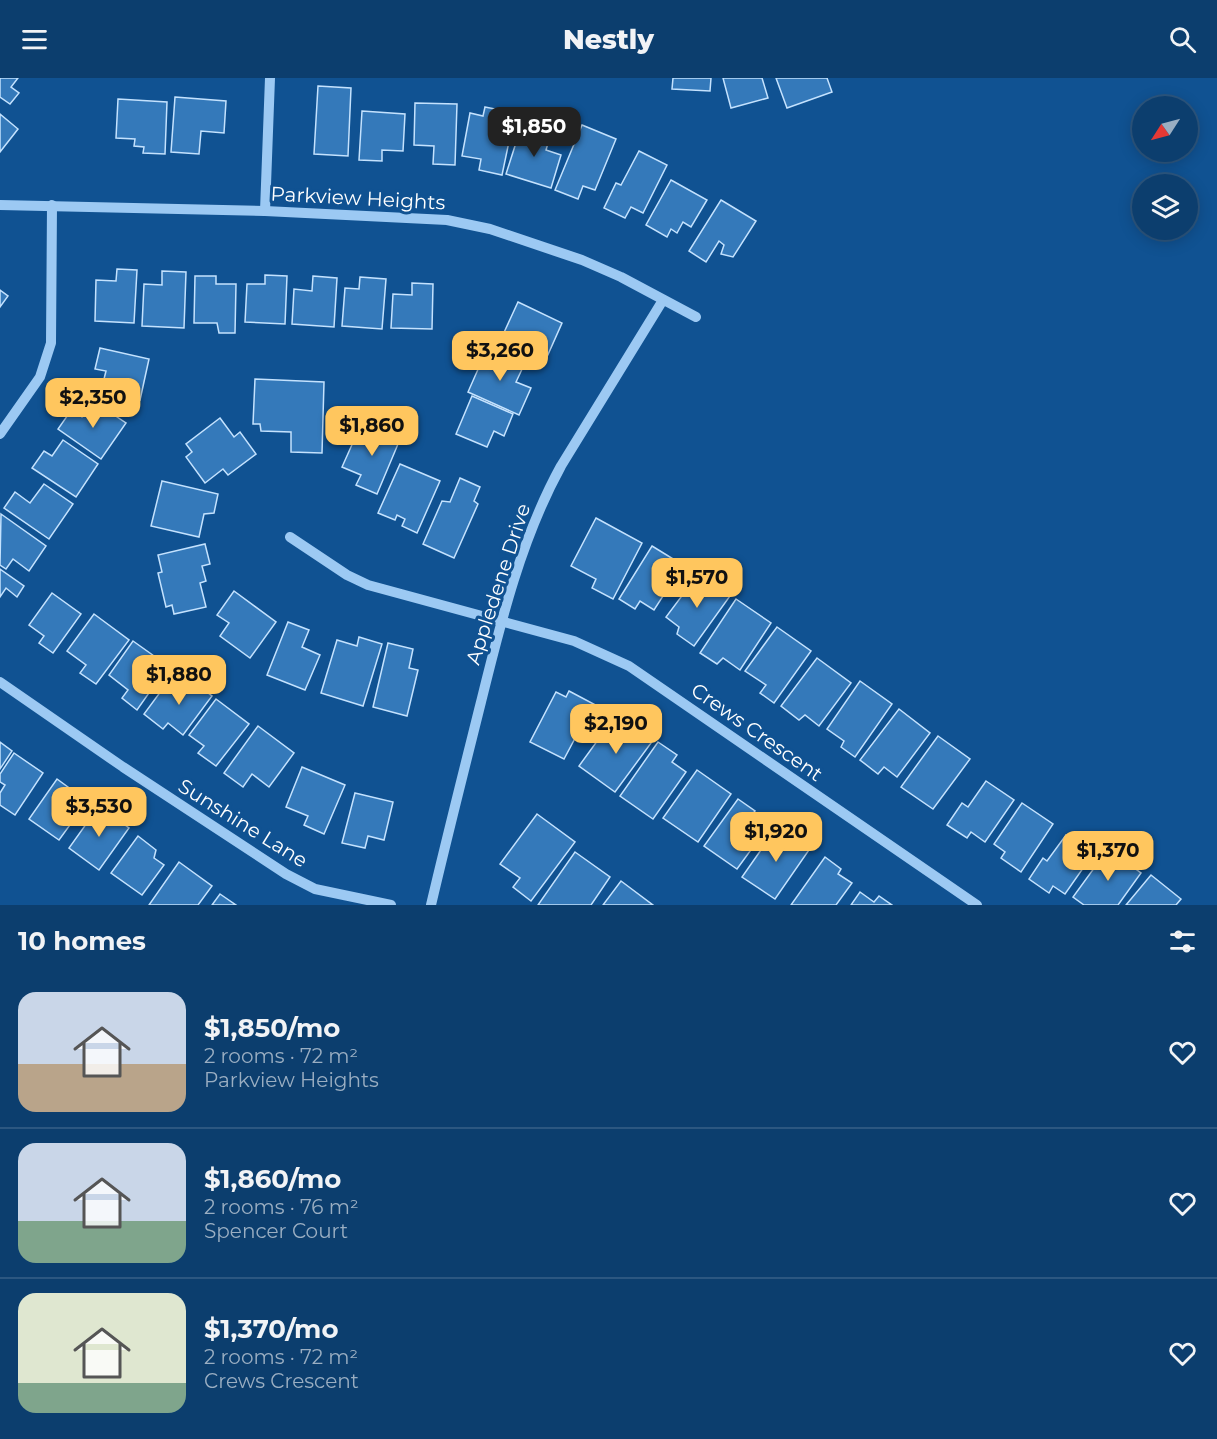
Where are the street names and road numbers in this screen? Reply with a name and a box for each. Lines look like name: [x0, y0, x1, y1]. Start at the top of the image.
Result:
street label: Parkview Heights: [270, 181, 446, 215]
street label: Appledene Drive: [461, 500, 535, 668]
street label: Crews Crescent: [687, 678, 827, 786]
street label: Sunshine Lane: [174, 774, 312, 872]

